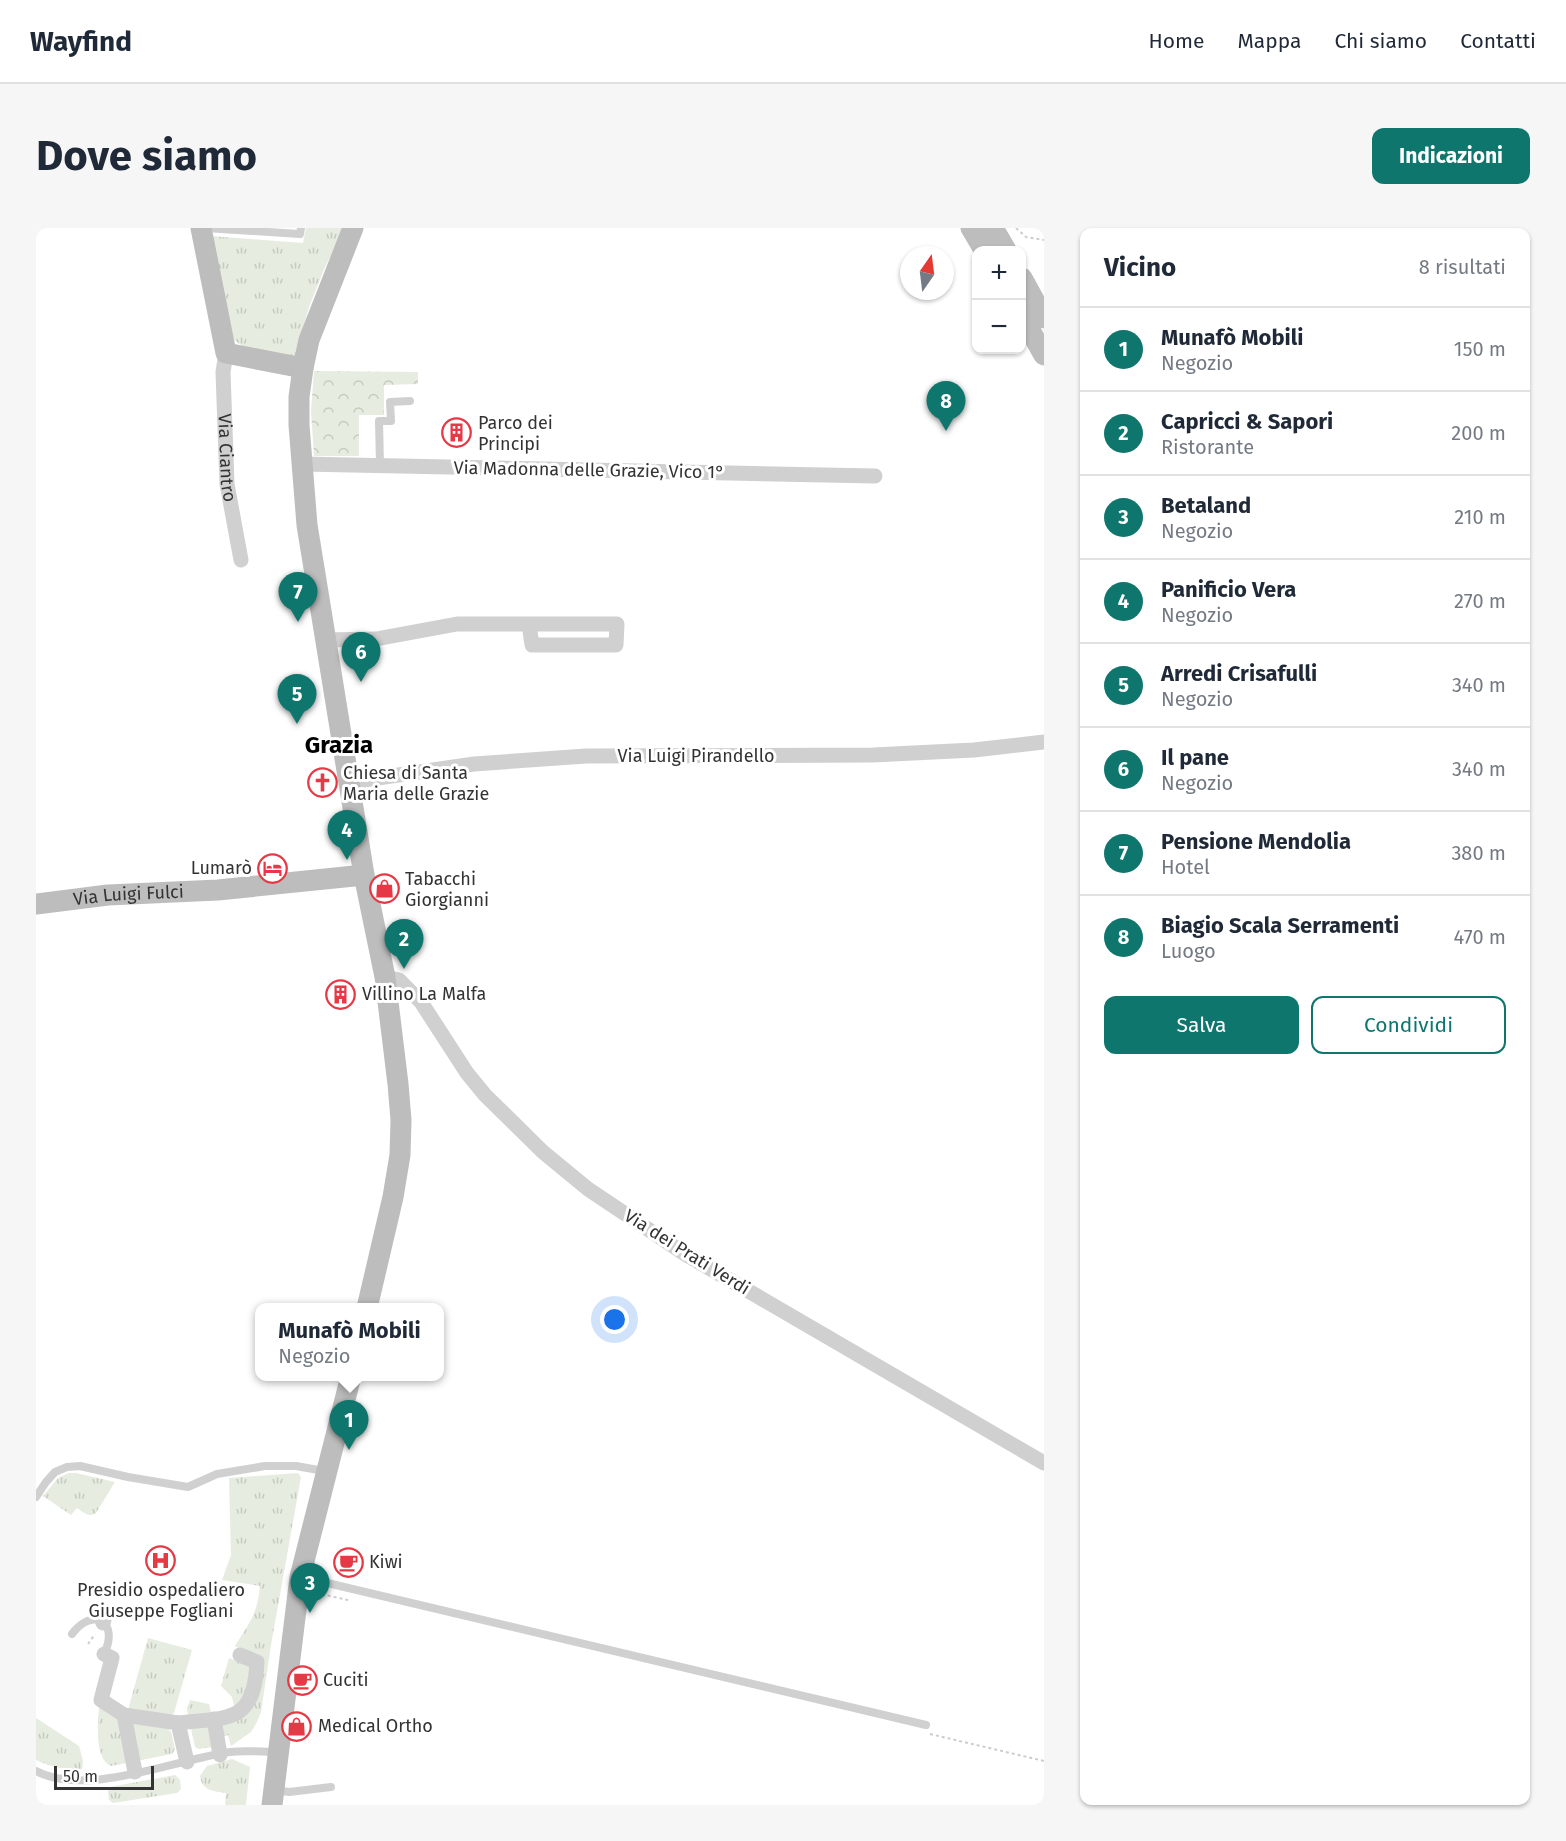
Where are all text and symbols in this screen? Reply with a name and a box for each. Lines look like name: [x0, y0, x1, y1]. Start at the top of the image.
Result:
text: Wayfind: [30, 25, 132, 58]
text: Home: [1148, 28, 1204, 54]
text: Mappa: [1237, 28, 1301, 54]
text: Chi siamo: [1334, 28, 1427, 54]
text: Contatti: [1460, 28, 1536, 54]
button: Indicazioni: [1372, 128, 1530, 184]
text: Dove siamo: [36, 131, 257, 181]
north arrow: [900, 246, 954, 300]
map controls: [972, 246, 1026, 354]
button: +: [972, 246, 1026, 300]
text: Vicino: [1104, 252, 1176, 283]
text: 8 risultati: [1419, 255, 1506, 279]
button: −: [972, 300, 1026, 354]
text: Munafò Mobili: [1161, 324, 1304, 351]
text: 1: [1119, 337, 1128, 361]
text: 150 m: [1454, 337, 1506, 361]
text: Negozio: [1161, 351, 1233, 375]
pin: 8: [926, 382, 966, 431]
text: Capricci & Sapori: [1161, 408, 1333, 435]
place label: Parco dei Principi: [478, 412, 553, 455]
street label: Via Ciantro: [213, 413, 241, 504]
building icon: Parco dei Principi: [441, 417, 473, 449]
text: 2: [1118, 421, 1129, 445]
text: 200 m: [1451, 421, 1506, 445]
text: Ristorante: [1161, 435, 1254, 459]
street label: Via Madonna delle Grazie, Vico 1°: [453, 457, 725, 483]
text: Betaland: [1161, 492, 1251, 519]
text: 3: [1118, 505, 1129, 529]
text: 210 m: [1454, 505, 1506, 529]
text: Negozio: [1161, 519, 1233, 543]
pin: 7: [278, 572, 318, 622]
text: Panificio Vera: [1161, 576, 1296, 603]
text: 4: [1118, 589, 1129, 613]
text: 270 m: [1454, 589, 1506, 613]
text: Negozio: [1161, 603, 1233, 627]
pin: 6: [342, 632, 380, 682]
text: Arredi Crisafulli: [1161, 660, 1317, 687]
text: 5: [1118, 673, 1129, 697]
text: 340 m: [1452, 673, 1506, 697]
pin: 5: [278, 674, 316, 724]
text: Negozio: [1161, 687, 1233, 711]
district label: Grazia: [305, 731, 373, 759]
text: Il pane: [1161, 744, 1229, 771]
street label: Via Luigi Pirandello: [618, 745, 774, 767]
text: 6: [1118, 757, 1129, 781]
text: 340 m: [1452, 757, 1506, 781]
place label: Chiesa di Santa Maria delle Grazie: [343, 762, 489, 805]
church icon: Chiesa di Santa Maria delle Grazie: [306, 767, 338, 799]
text: Negozio: [1161, 771, 1233, 795]
pin: 4: [328, 810, 366, 860]
text: Pensione Mendolia: [1161, 828, 1351, 855]
text: 7: [1119, 841, 1128, 865]
text: 380 m: [1451, 841, 1506, 865]
hotel icon: Lumarò: [257, 852, 289, 884]
text: Hotel: [1161, 855, 1210, 879]
place label: Lumarò: [191, 857, 252, 879]
place label: Tabacchi Giorgianni: [405, 868, 489, 911]
shop icon: Tabacchi Giorgianni: [368, 873, 400, 905]
street label: Via Luigi Fulci: [72, 881, 184, 910]
text: Biagio Scala Serramenti: [1161, 912, 1399, 939]
pin: 2: [384, 920, 424, 969]
text: 8: [1118, 925, 1129, 949]
text: 470 m: [1454, 925, 1506, 949]
text: Luogo: [1161, 939, 1216, 963]
building icon: Villino La Malfa: [325, 978, 357, 1010]
place label: Villino La Malfa: [362, 983, 486, 1005]
button: Salva: [1104, 996, 1299, 1054]
button: Condividi: [1311, 996, 1506, 1054]
street label: Via dei Prati Verdi: [620, 1204, 754, 1300]
popup: [255, 1303, 444, 1381]
your location: [600, 1305, 629, 1334]
text: Munafò Mobili: [278, 1317, 421, 1344]
text: Negozio: [278, 1344, 350, 1368]
pin: 1: [330, 1400, 368, 1450]
hospital icon: Presidio ospedaliero Giuseppe Fogliani: [145, 1545, 177, 1577]
cafe icon: Kiwi: [332, 1546, 364, 1578]
place label: Kiwi: [369, 1551, 403, 1573]
pin: 3: [290, 1564, 330, 1613]
place label: Presidio ospedaliero Giuseppe Fogliani: [77, 1579, 245, 1622]
cafe icon: Cuciti: [286, 1664, 318, 1696]
place label: Cuciti: [323, 1669, 369, 1691]
shop icon: Medical Ortho: [281, 1710, 313, 1742]
place label: Medical Ortho: [318, 1715, 433, 1737]
scale bar: [54, 1763, 154, 1790]
text: 50 m: [63, 1767, 98, 1786]

